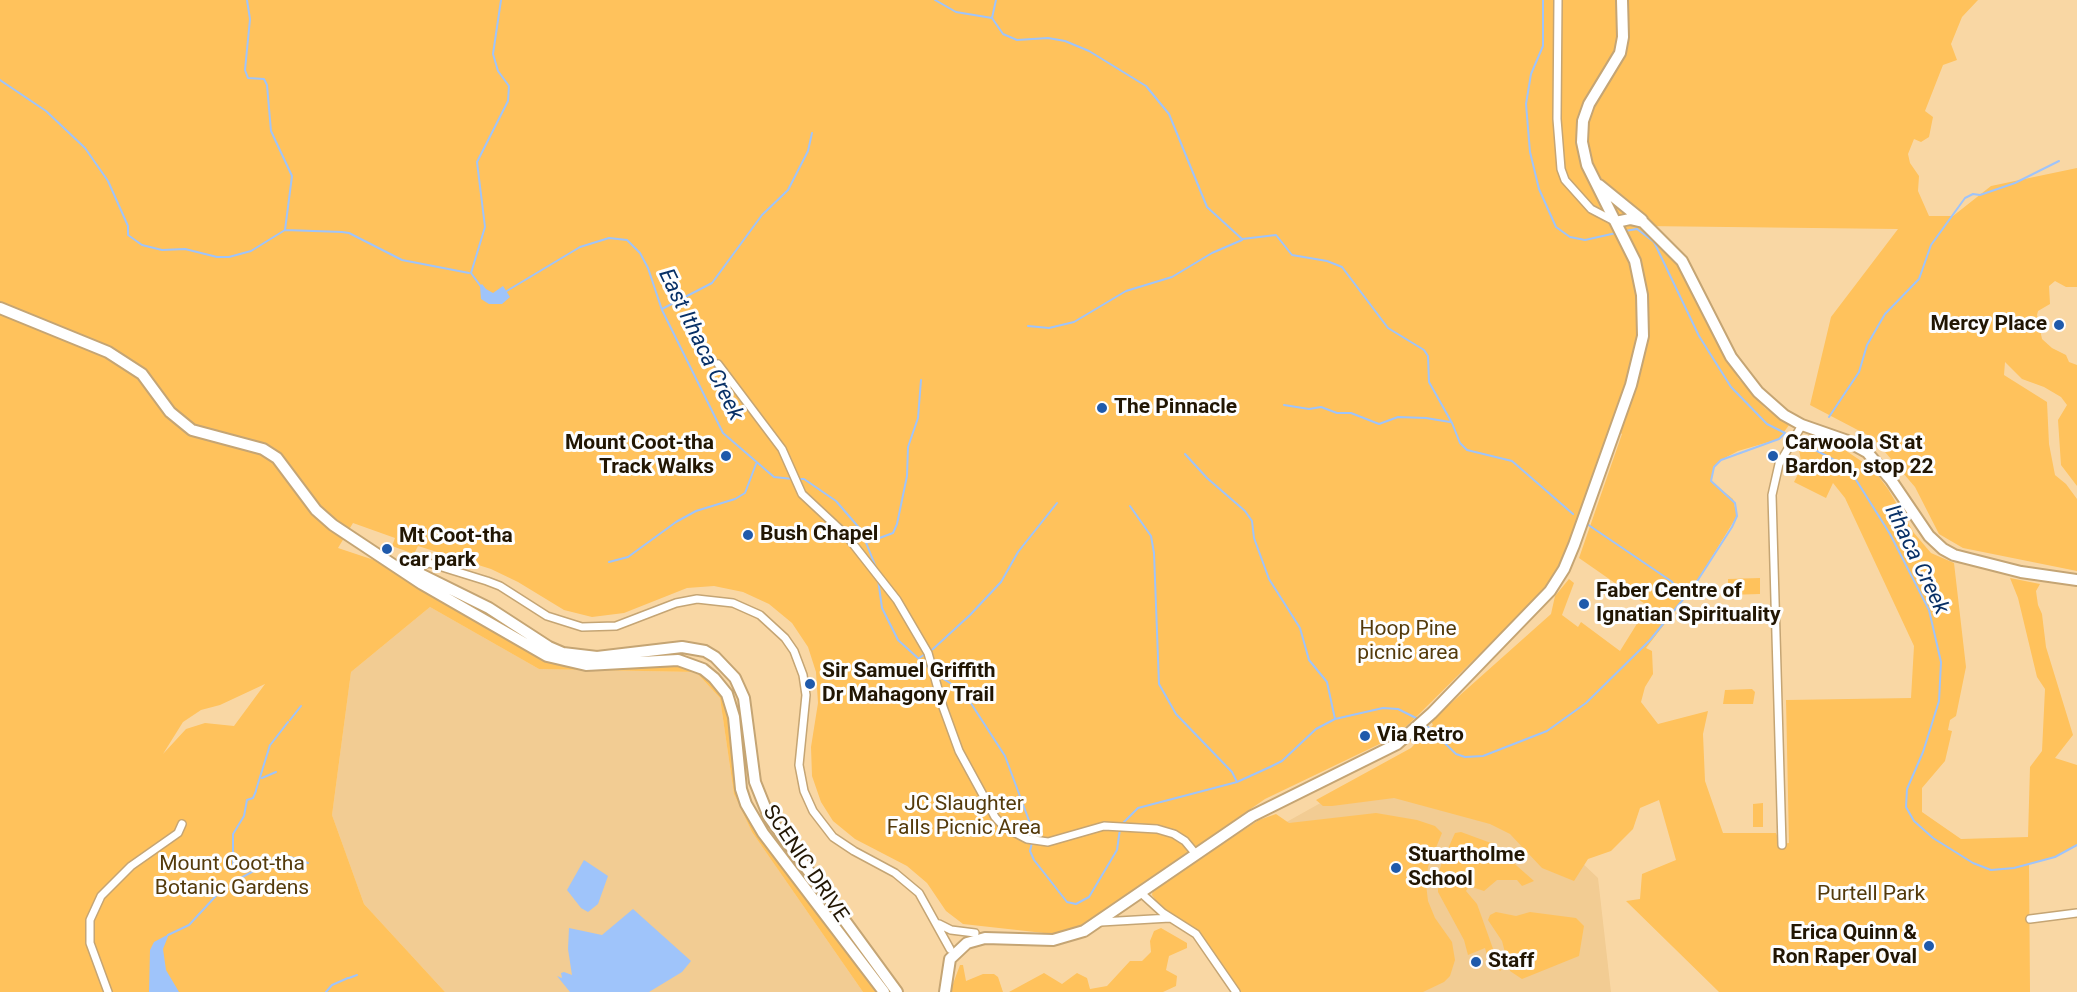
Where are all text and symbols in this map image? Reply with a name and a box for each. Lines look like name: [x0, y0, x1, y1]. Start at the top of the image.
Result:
water label: East Ithaca Creek: [652, 265, 748, 425]
place label: Mercy Place: [1930, 312, 2047, 338]
marker: Mercy Place: [2052, 318, 2066, 332]
place label: The Pinnacle: [1114, 395, 1237, 421]
marker: The Pinnacle: [1095, 401, 1109, 415]
place label: Mount Coot-tha Track Walks: [565, 431, 714, 481]
place label: Carwoola St at Bardon, stop 22: [1785, 431, 1934, 481]
marker: Mount Coot-tha Track Walks: [719, 449, 733, 463]
marker: Carwoola St at Bardon, stop 22: [1766, 449, 1780, 463]
water label: Ithaca Creek: [1878, 501, 1954, 619]
place label: Bush Chapel: [760, 522, 878, 548]
place label: Mt Coot-tha car park: [399, 524, 513, 574]
marker: Bush Chapel: [741, 528, 755, 542]
marker: Mt Coot-tha car park: [380, 542, 394, 556]
place label: Faber Centre of Ignatian Spirituality: [1596, 579, 1780, 629]
marker: Faber Centre of Ignatian Spirituality: [1577, 597, 1591, 611]
park label: Hoop Pine picnic area: [1357, 617, 1459, 667]
place label: Sir Samuel Griffith Dr Mahagony Trail: [822, 659, 996, 709]
marker: Sir Samuel Griffith Dr Mahagony Trail: [803, 677, 817, 691]
place label: Via Retro: [1377, 723, 1464, 749]
marker: Via Retro: [1358, 729, 1372, 743]
park label: JC Slaughter Falls Picnic Area: [887, 792, 1041, 842]
street label: SCENIC DRIVE: [757, 801, 853, 927]
place label: Stuartholme School: [1408, 843, 1525, 893]
park label: Mount Coot-tha Botanic Gardens: [155, 852, 309, 902]
marker: Stuartholme School: [1389, 861, 1403, 875]
park label: Purtell Park: [1817, 882, 1925, 908]
place label: Erica Quinn & Ron Raper Oval: [1772, 921, 1917, 971]
marker: Erica Quinn & Ron Raper Oval: [1922, 939, 1936, 953]
place label: Staff: [1488, 949, 1534, 975]
marker: Staff: [1469, 955, 1483, 969]

